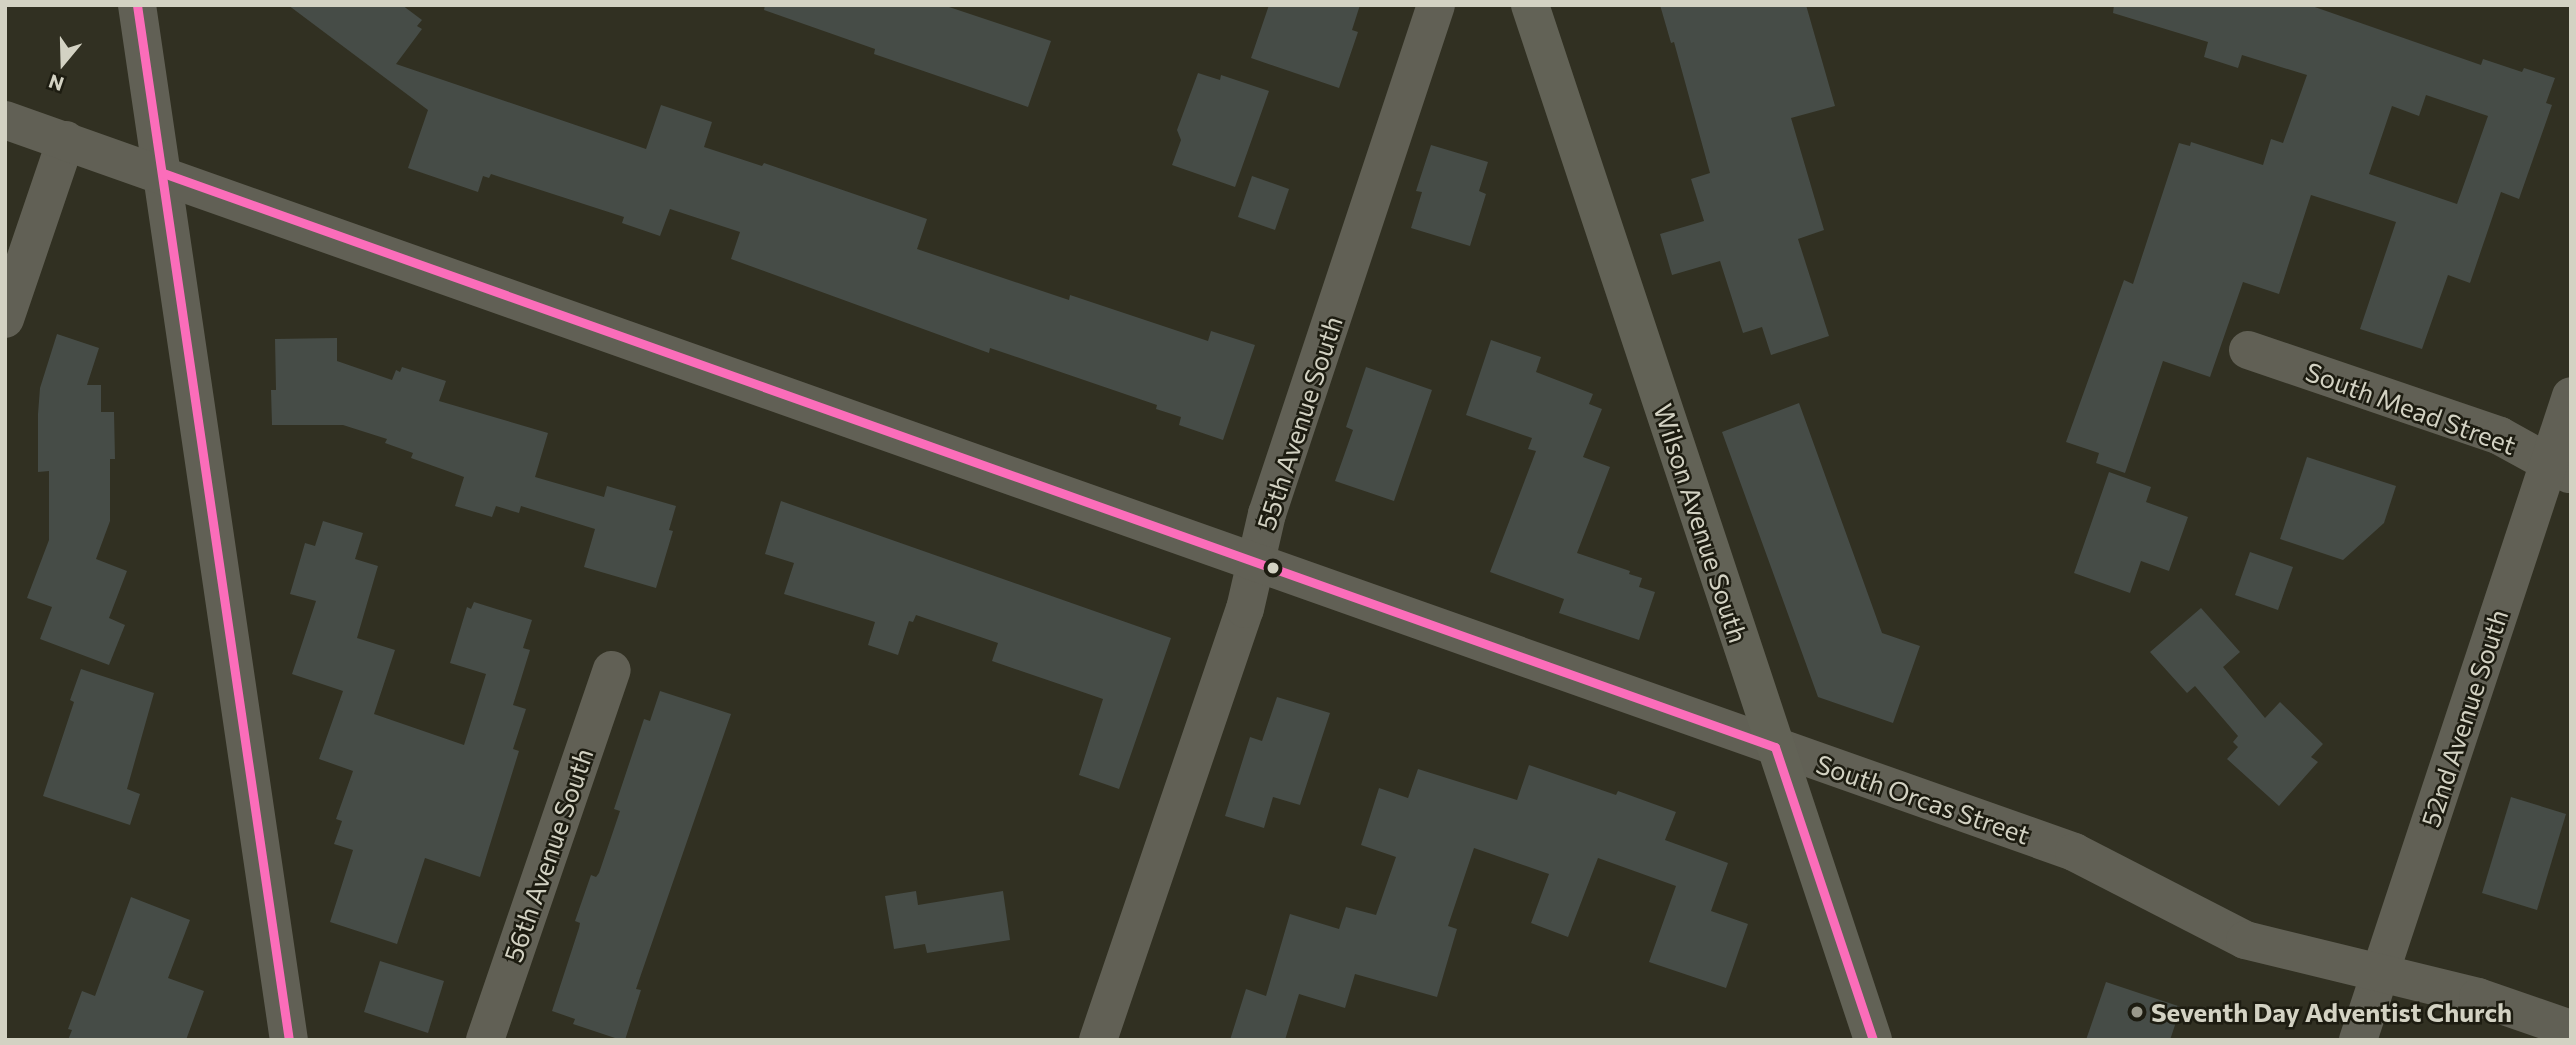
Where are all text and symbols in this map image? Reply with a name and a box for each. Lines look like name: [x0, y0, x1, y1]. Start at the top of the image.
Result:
north arrow: [28, 28, 98, 98]
text: N: [46, 70, 66, 97]
street label: 55th Avenue South: [1250, 312, 1348, 534]
street label: South Mead Street: [2302, 355, 2520, 461]
street label: Wilson Avenue South: [1648, 400, 1754, 646]
unlabelled marker: [1266, 561, 1280, 575]
street label: 52nd Avenue South: [2414, 605, 2514, 831]
street label: 56th Avenue South: [497, 744, 599, 966]
street label: South Orcas Street: [1812, 748, 2034, 850]
place label: Seventh Day Adventist Church: [2151, 996, 2512, 1028]
marker: Seventh Day Adventist Church: [2129, 1004, 2145, 1020]

